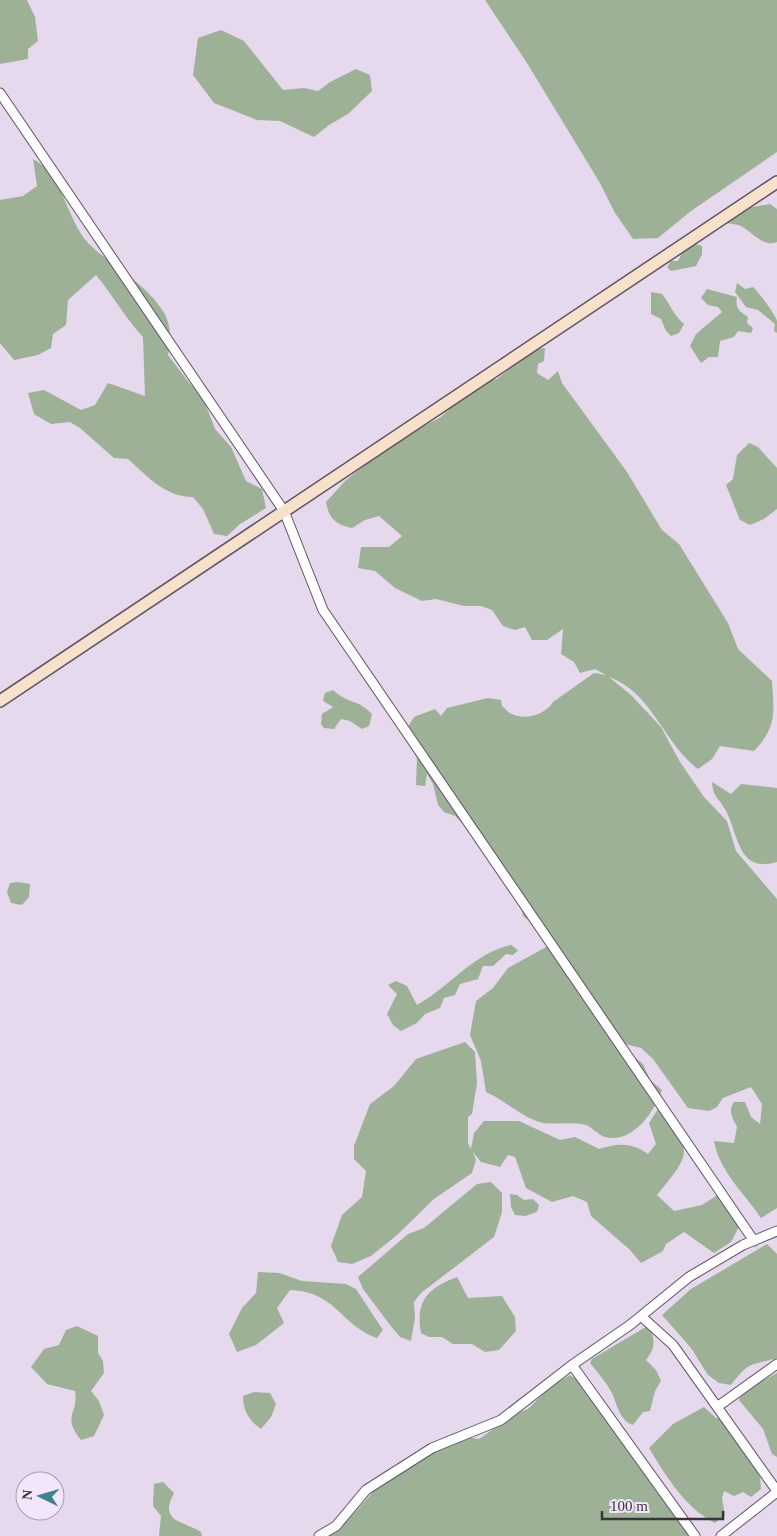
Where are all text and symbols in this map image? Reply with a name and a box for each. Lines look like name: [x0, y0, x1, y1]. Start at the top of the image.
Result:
north arrow: [15, 1471, 65, 1521]
scale bar: [602, 1488, 723, 1520]
text: N: [20, 1489, 35, 1501]
text: 100 m: [610, 1498, 648, 1514]

